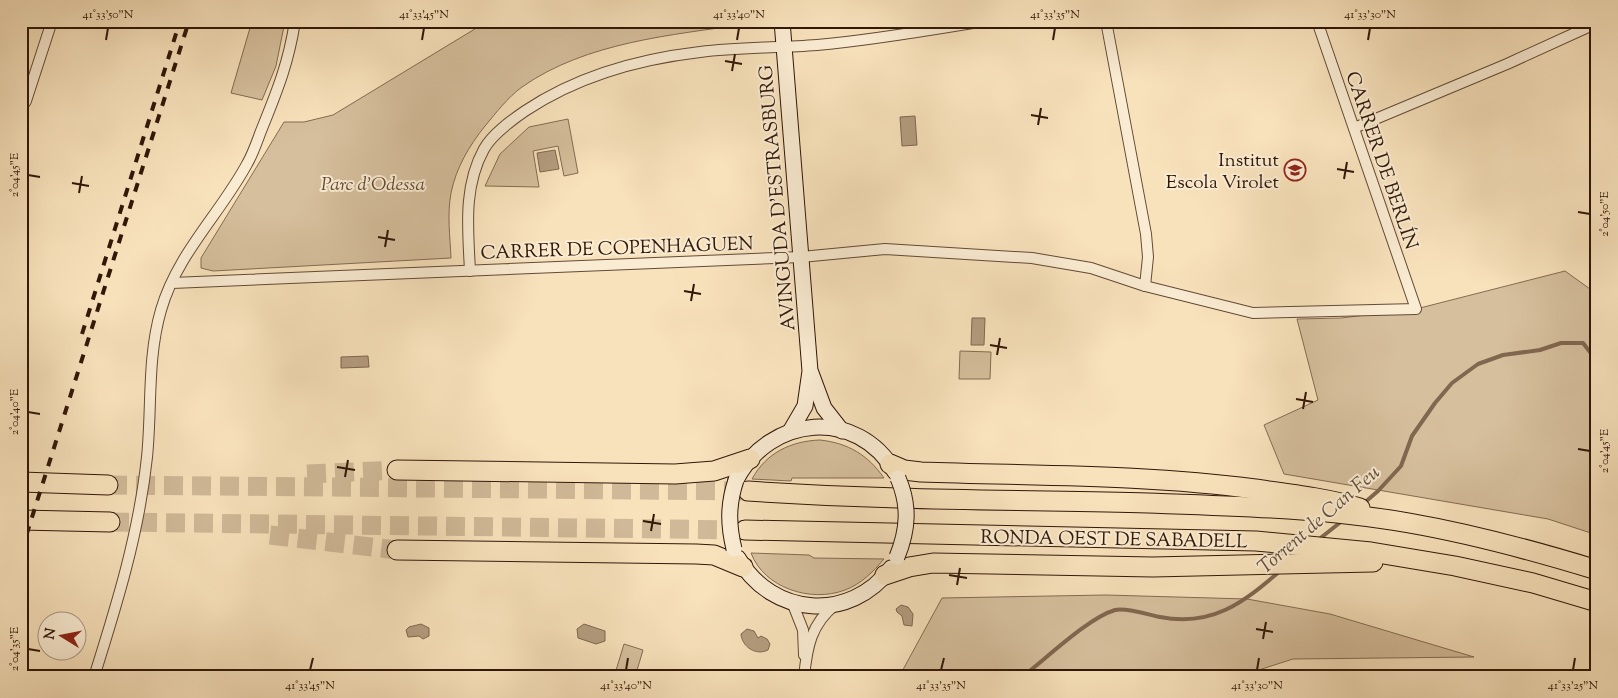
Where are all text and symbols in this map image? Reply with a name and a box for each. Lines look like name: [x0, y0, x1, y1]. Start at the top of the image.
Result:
text: 41°33'50"N: [83, 6, 134, 24]
text: 41°33'45"N: [399, 6, 449, 24]
text: 41°33'40"N: [713, 6, 765, 24]
text: 41°33'35"N: [1030, 6, 1080, 24]
text: 41°33'30"N: [1344, 6, 1396, 24]
street label: AVINGUDA D'ESTRASBURG: [753, 64, 804, 332]
street label: CARRER DE BERLÍN: [1337, 68, 1424, 254]
place label: Institut Escola Virolet: [1166, 148, 1279, 197]
text: 2°04'45"E: [6, 152, 24, 197]
school or university icon: Institut Escola Virolet: [1283, 158, 1307, 182]
park label: Parc d'Odessa: [321, 172, 425, 199]
text: 2°04'50"E: [1596, 190, 1614, 237]
street label: CARRER DE COPENHAGUEN: [480, 231, 754, 268]
text: 2°04'40"E: [6, 388, 24, 435]
text: 2°04'45"E: [1596, 428, 1614, 473]
water label: Torrent de Can Feu: [1252, 459, 1388, 582]
street label: RONDA OEST DE SABADELL: [980, 525, 1248, 556]
north arrow: [38, 610, 88, 660]
text: 2°04'35"E: [6, 626, 24, 671]
text: N: [40, 627, 62, 641]
text: 41°33'45"N: [285, 677, 335, 695]
text: 41°33'40"N: [600, 677, 652, 695]
text: 41°33'35"N: [916, 677, 966, 695]
text: 41°33'30"N: [1231, 677, 1283, 695]
text: 41°33'25"N: [1548, 677, 1599, 695]

